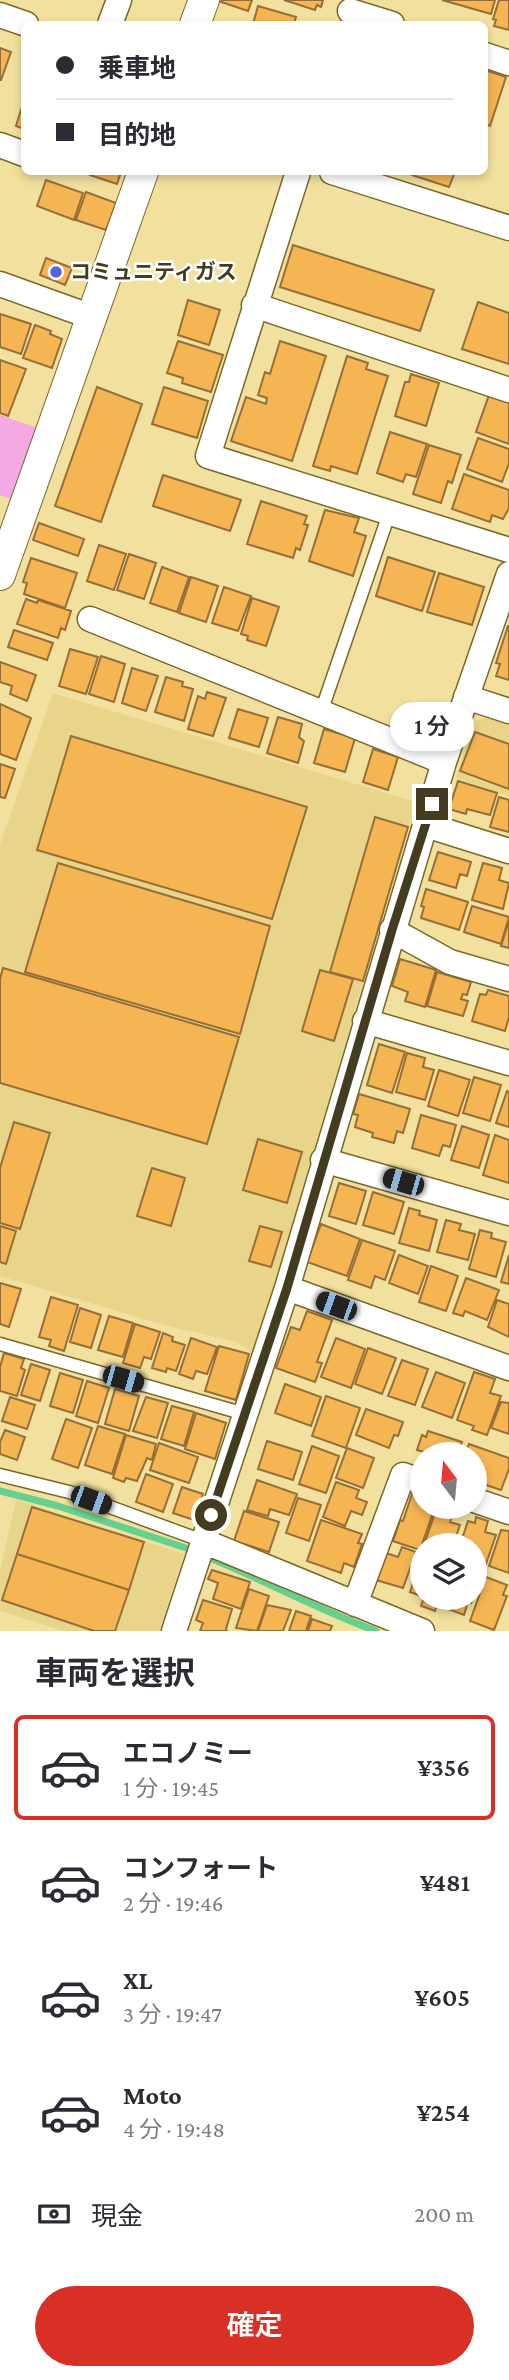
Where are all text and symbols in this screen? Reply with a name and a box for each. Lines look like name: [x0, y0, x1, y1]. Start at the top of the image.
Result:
text: 乗車地: [98, 54, 176, 83]
text: 目的地: [98, 121, 176, 150]
place label: コミュニティガス: [70, 260, 237, 284]
marker: コミュニティガス: [48, 264, 64, 280]
callout: 1 分: [390, 702, 474, 752]
text: 1 分: [414, 713, 450, 739]
route end: [416, 788, 448, 820]
car: [380, 1166, 427, 1198]
car: [313, 1289, 360, 1323]
car: [100, 1363, 147, 1395]
north arrow: [410, 1442, 486, 1519]
map controls: [410, 1442, 487, 1610]
car: [68, 1483, 115, 1517]
route start: [195, 1499, 227, 1531]
button: layers: [410, 1533, 487, 1610]
text: 車両を選択: [35, 1655, 195, 1691]
icon: car: [39, 1736, 102, 1799]
text: エコノミー: [123, 1739, 253, 1768]
text: ¥356: [417, 1753, 470, 1782]
text: 1 分 · 19:45: [123, 1775, 219, 1801]
icon: car: [39, 1851, 102, 1914]
text: コンフォート: [123, 1854, 278, 1883]
text: ¥481: [420, 1868, 470, 1897]
text: 2 分 · 19:46: [123, 1890, 223, 1916]
icon: car: [39, 1966, 102, 2029]
text: XL: [123, 1966, 152, 1995]
text: ¥605: [415, 1983, 470, 2012]
text: 3 分 · 19:47: [123, 2001, 222, 2027]
icon: car: [39, 2081, 102, 2144]
text: Moto: [123, 2081, 182, 2110]
text: ¥254: [417, 2098, 470, 2127]
text: 4 分 · 19:48: [123, 2116, 225, 2142]
icon: cash: [35, 2195, 73, 2233]
text: 200 m: [414, 2201, 474, 2227]
text: 現金: [91, 2202, 143, 2231]
button: 確定: [35, 2286, 474, 2366]

